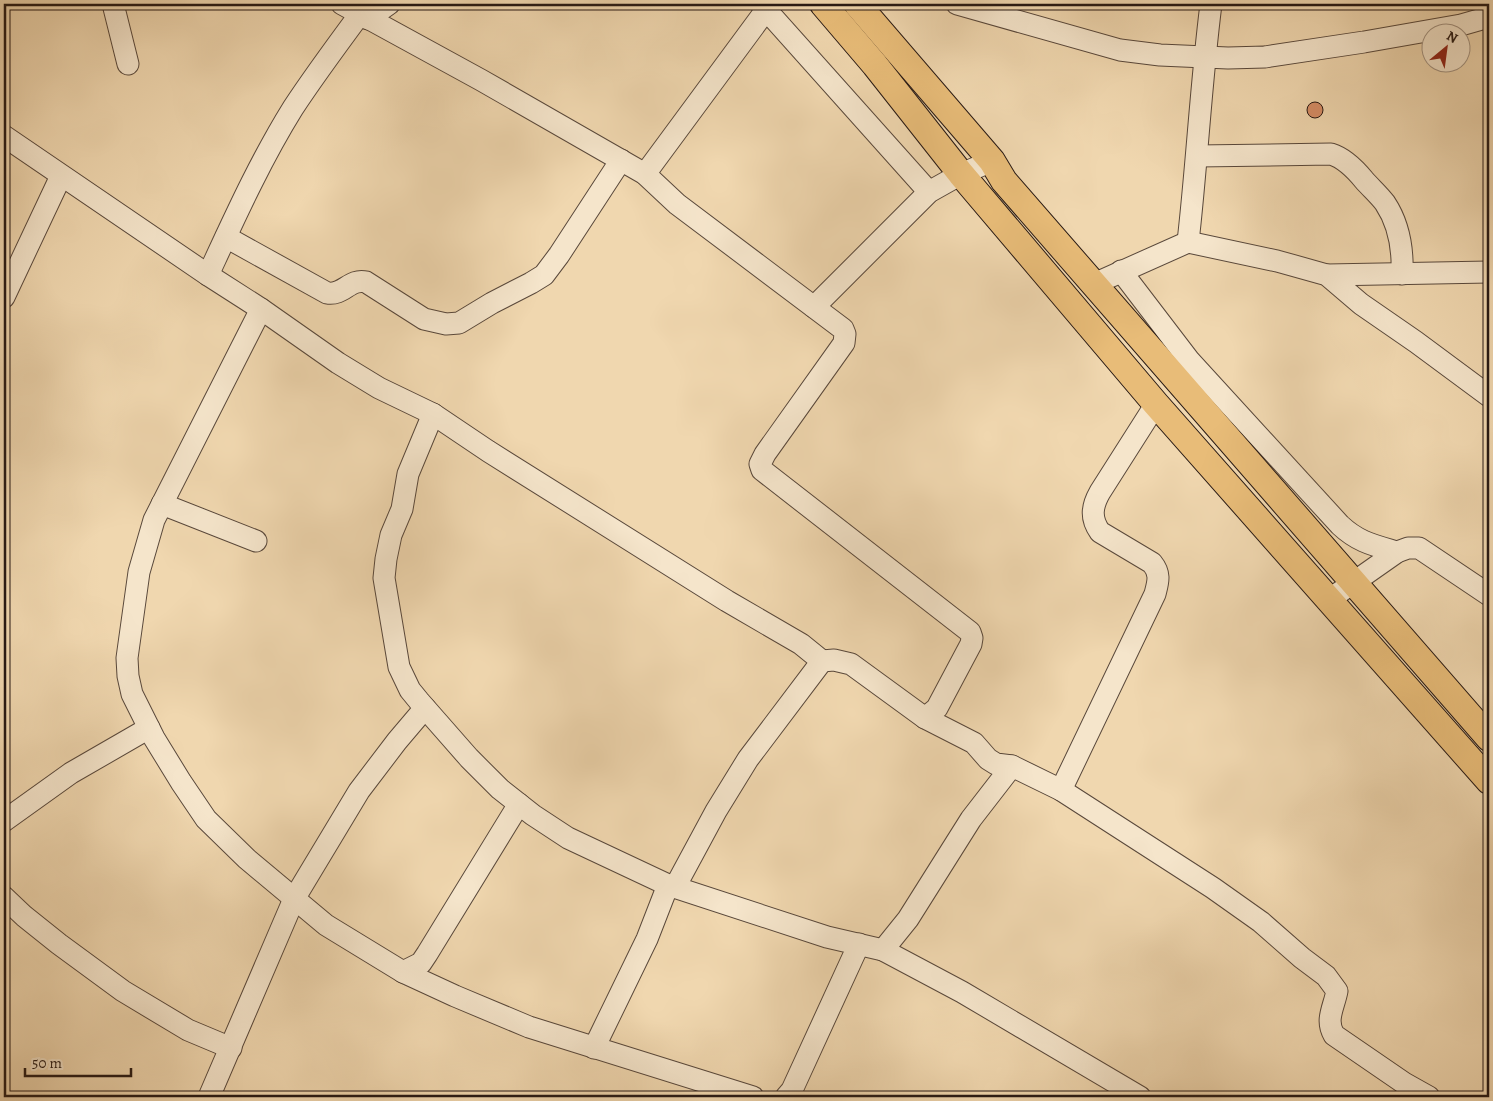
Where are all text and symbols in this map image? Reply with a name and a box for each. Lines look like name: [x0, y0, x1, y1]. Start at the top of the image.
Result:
north arrow: [1420, 22, 1470, 72]
text: N: [1443, 26, 1461, 48]
scale bar: [25, 1046, 131, 1078]
text: 50 m: [32, 1053, 62, 1073]

